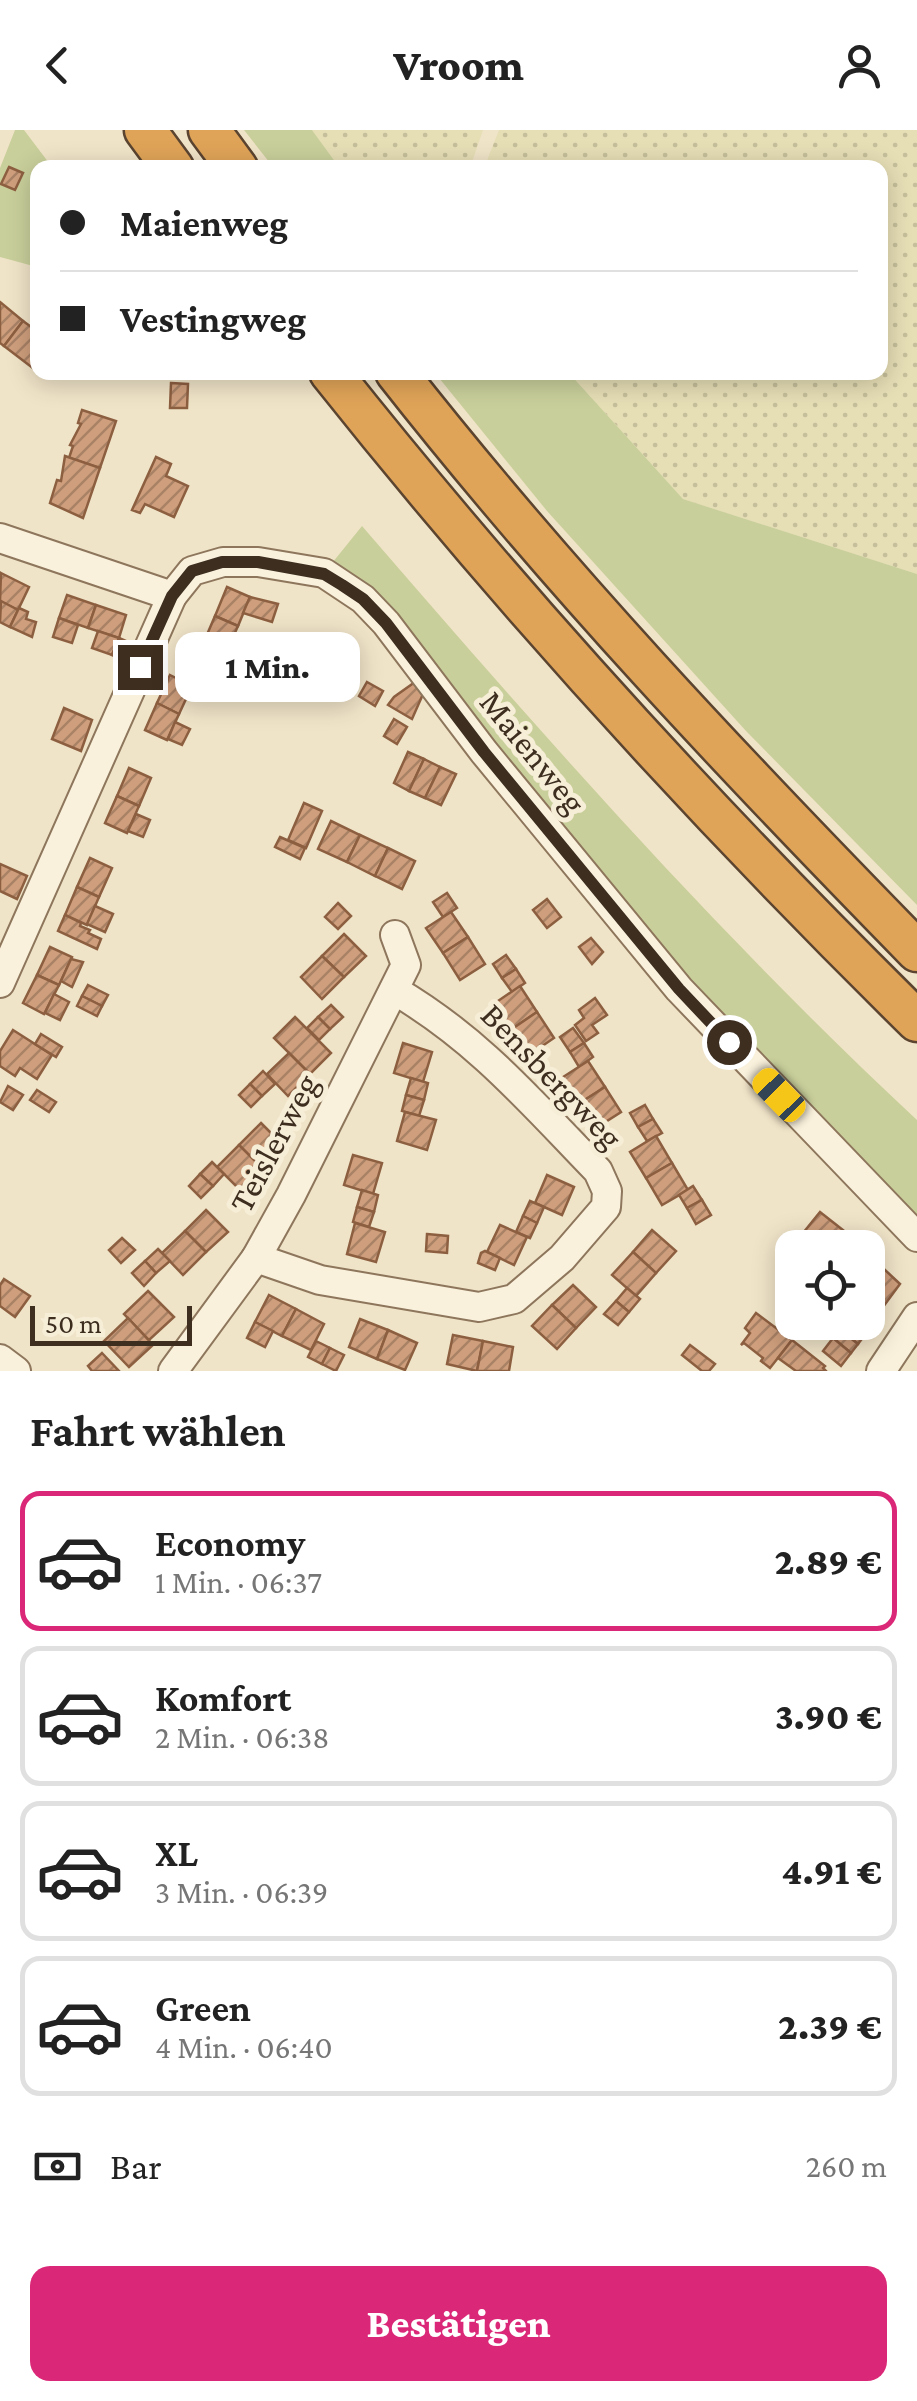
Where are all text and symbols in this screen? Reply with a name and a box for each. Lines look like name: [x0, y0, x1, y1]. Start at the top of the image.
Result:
icon: back: [30, 38, 85, 93]
icon: person: [832, 38, 887, 93]
text: Vroom: [393, 40, 524, 90]
text: Maienweg: [120, 202, 288, 244]
text: Vestingweg: [120, 298, 306, 340]
callout: 1 Min.: [175, 632, 360, 702]
route end: [118, 645, 163, 690]
text: 1 Min.: [225, 649, 310, 685]
street label: Maienweg: [472, 683, 594, 821]
street label: Bensbergweg: [473, 995, 631, 1157]
route start: [707, 1020, 752, 1065]
car: [747, 1063, 811, 1127]
street label: Teislerweg: [221, 1067, 327, 1219]
map controls: [775, 1230, 885, 1340]
button: locate: [775, 1230, 885, 1340]
scale bar: [30, 1301, 192, 1346]
text: 50 m: [45, 1308, 102, 1339]
text: Fahrt wählen: [30, 1406, 286, 1456]
icon: car: [35, 1516, 125, 1606]
text: Economy: [155, 1522, 305, 1564]
text: 2.89 €: [774, 1540, 882, 1582]
text: 1 Min. · 06:37: [155, 1564, 322, 1600]
icon: car: [35, 1671, 125, 1761]
text: Komfort: [155, 1677, 291, 1719]
text: 3.90 €: [775, 1695, 882, 1737]
text: 2 Min. · 06:38: [155, 1719, 329, 1755]
icon: car: [35, 1826, 125, 1916]
text: XL: [155, 1832, 198, 1874]
text: 4.91 €: [782, 1850, 882, 1892]
text: 3 Min. · 06:39: [155, 1874, 328, 1910]
icon: car: [35, 1981, 125, 2071]
text: Green: [155, 1987, 251, 2029]
text: 2.39 €: [778, 2005, 882, 2047]
text: 4 Min. · 06:40: [155, 2029, 333, 2065]
icon: cash: [30, 2139, 85, 2194]
text: Bar: [110, 2145, 162, 2187]
text: 260 m: [806, 2148, 887, 2184]
button: Bestätigen: [30, 2266, 887, 2381]

